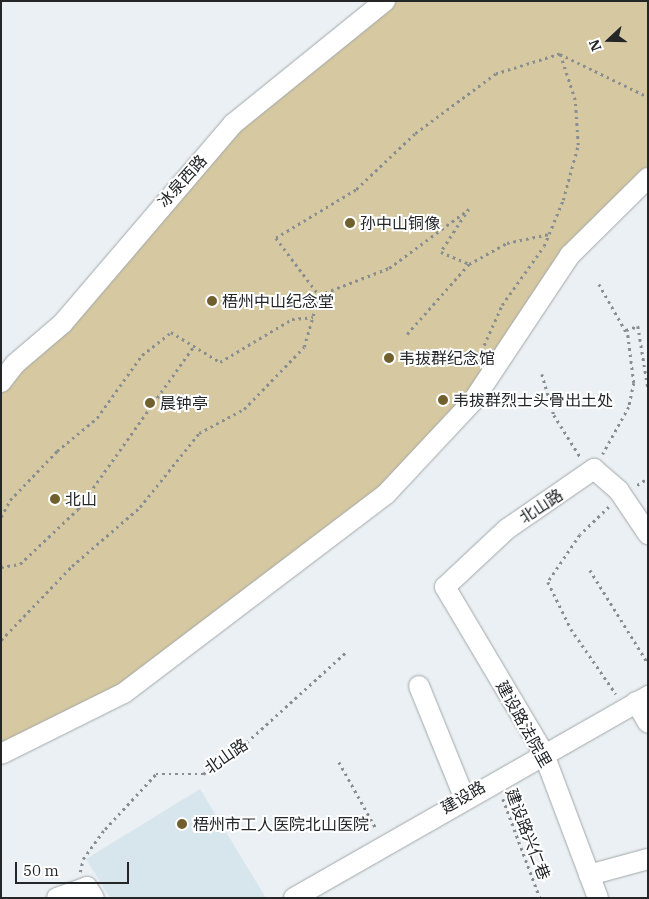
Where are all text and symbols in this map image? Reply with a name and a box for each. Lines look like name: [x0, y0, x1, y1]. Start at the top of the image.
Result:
north arrow: [584, 15, 634, 65]
text: N: [585, 37, 605, 54]
street label: 冰泉西路: [153, 151, 211, 211]
place label: 孙中山铜像: [360, 213, 440, 233]
marker: 孙中山铜像: [344, 217, 356, 229]
place label: 梧州中山纪念堂: [222, 291, 334, 311]
marker: 梧州中山纪念堂: [206, 295, 218, 307]
place label: 韦拔群纪念馆: [399, 348, 495, 368]
marker: 韦拔群纪念馆: [383, 352, 395, 364]
place label: 韦拔群烈士头骨出土处: [453, 390, 613, 410]
place label: 晨钟亭: [160, 393, 208, 413]
marker: 韦拔群烈士头骨出土处: [437, 394, 449, 406]
marker: 晨钟亭: [144, 397, 156, 409]
street label: 北山路: [516, 485, 566, 527]
place label: 北山: [65, 489, 97, 509]
marker: 北山: [49, 493, 61, 505]
street label: 建设路法院里: [492, 677, 556, 771]
street label: 北山路: [201, 734, 251, 778]
street label: 建设路: [437, 777, 489, 817]
street label: 建设路兴仁巷: [502, 786, 554, 882]
place label: 梧州市工人医院北山医院: [193, 814, 369, 834]
marker: 梧州市工人医院北山医院: [175, 817, 189, 831]
scale bar: [18, 852, 131, 884]
text: 50 m: [23, 861, 59, 880]

